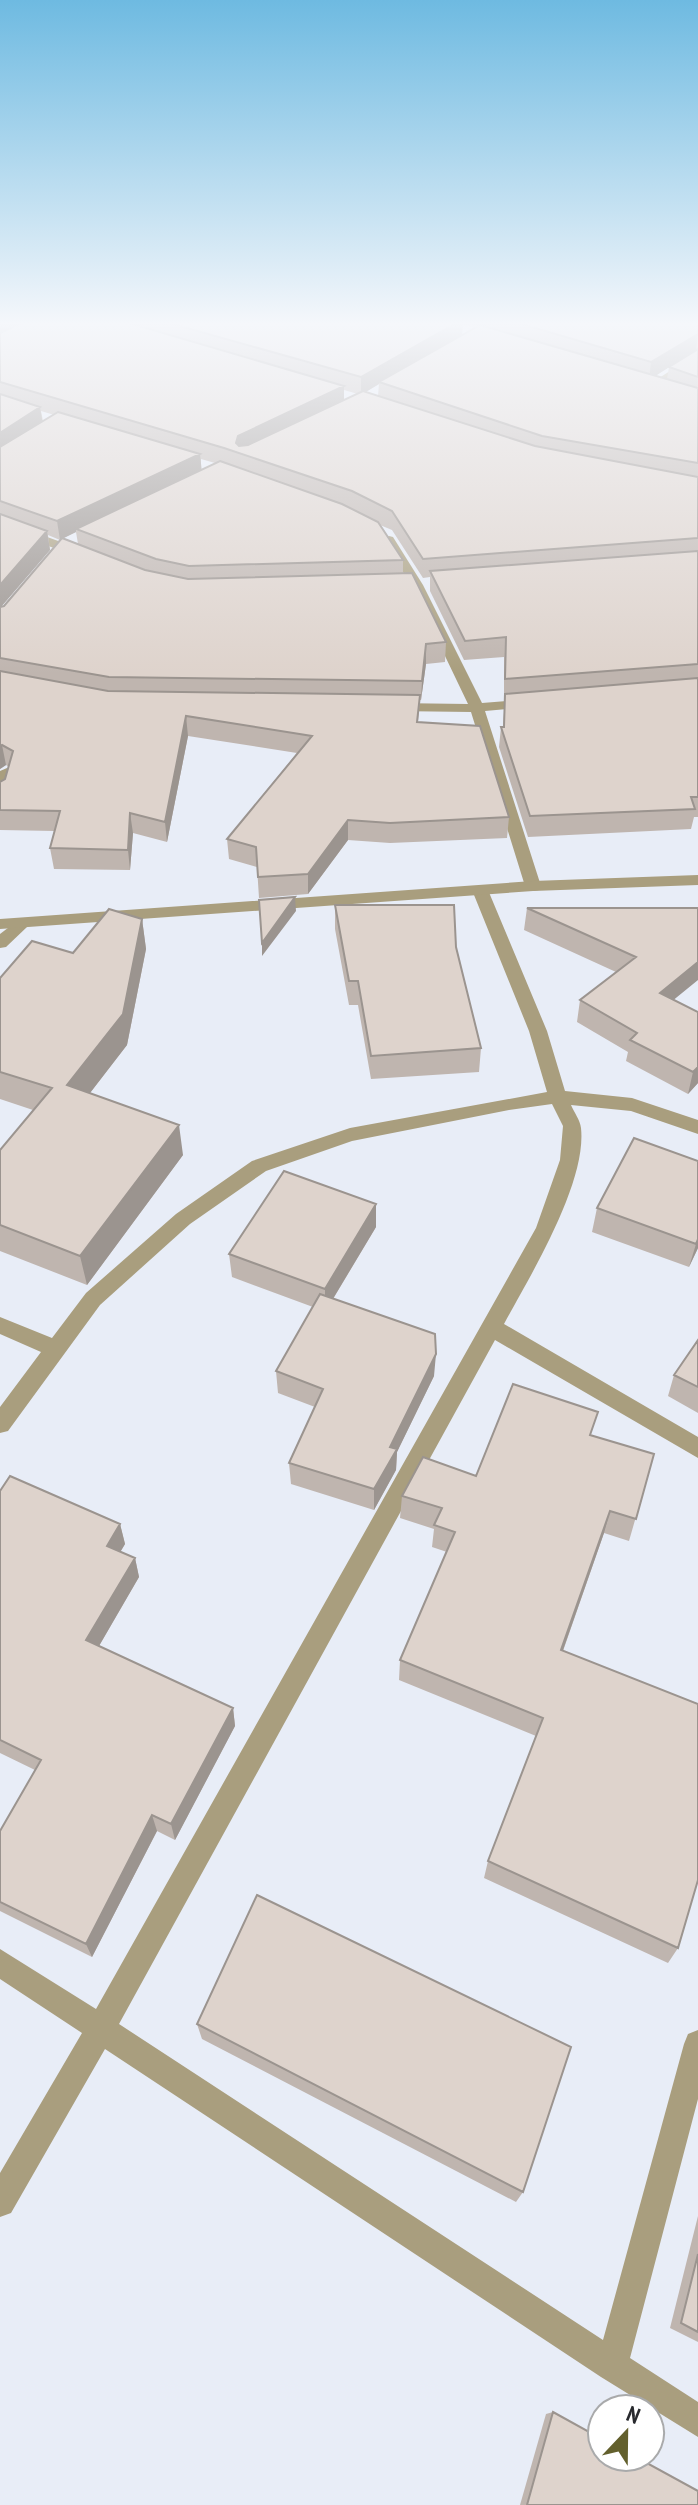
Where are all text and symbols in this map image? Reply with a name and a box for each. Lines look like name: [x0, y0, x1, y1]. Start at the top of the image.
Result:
north arrow: [586, 2393, 666, 2473]
text: N: [623, 2399, 644, 2430]

